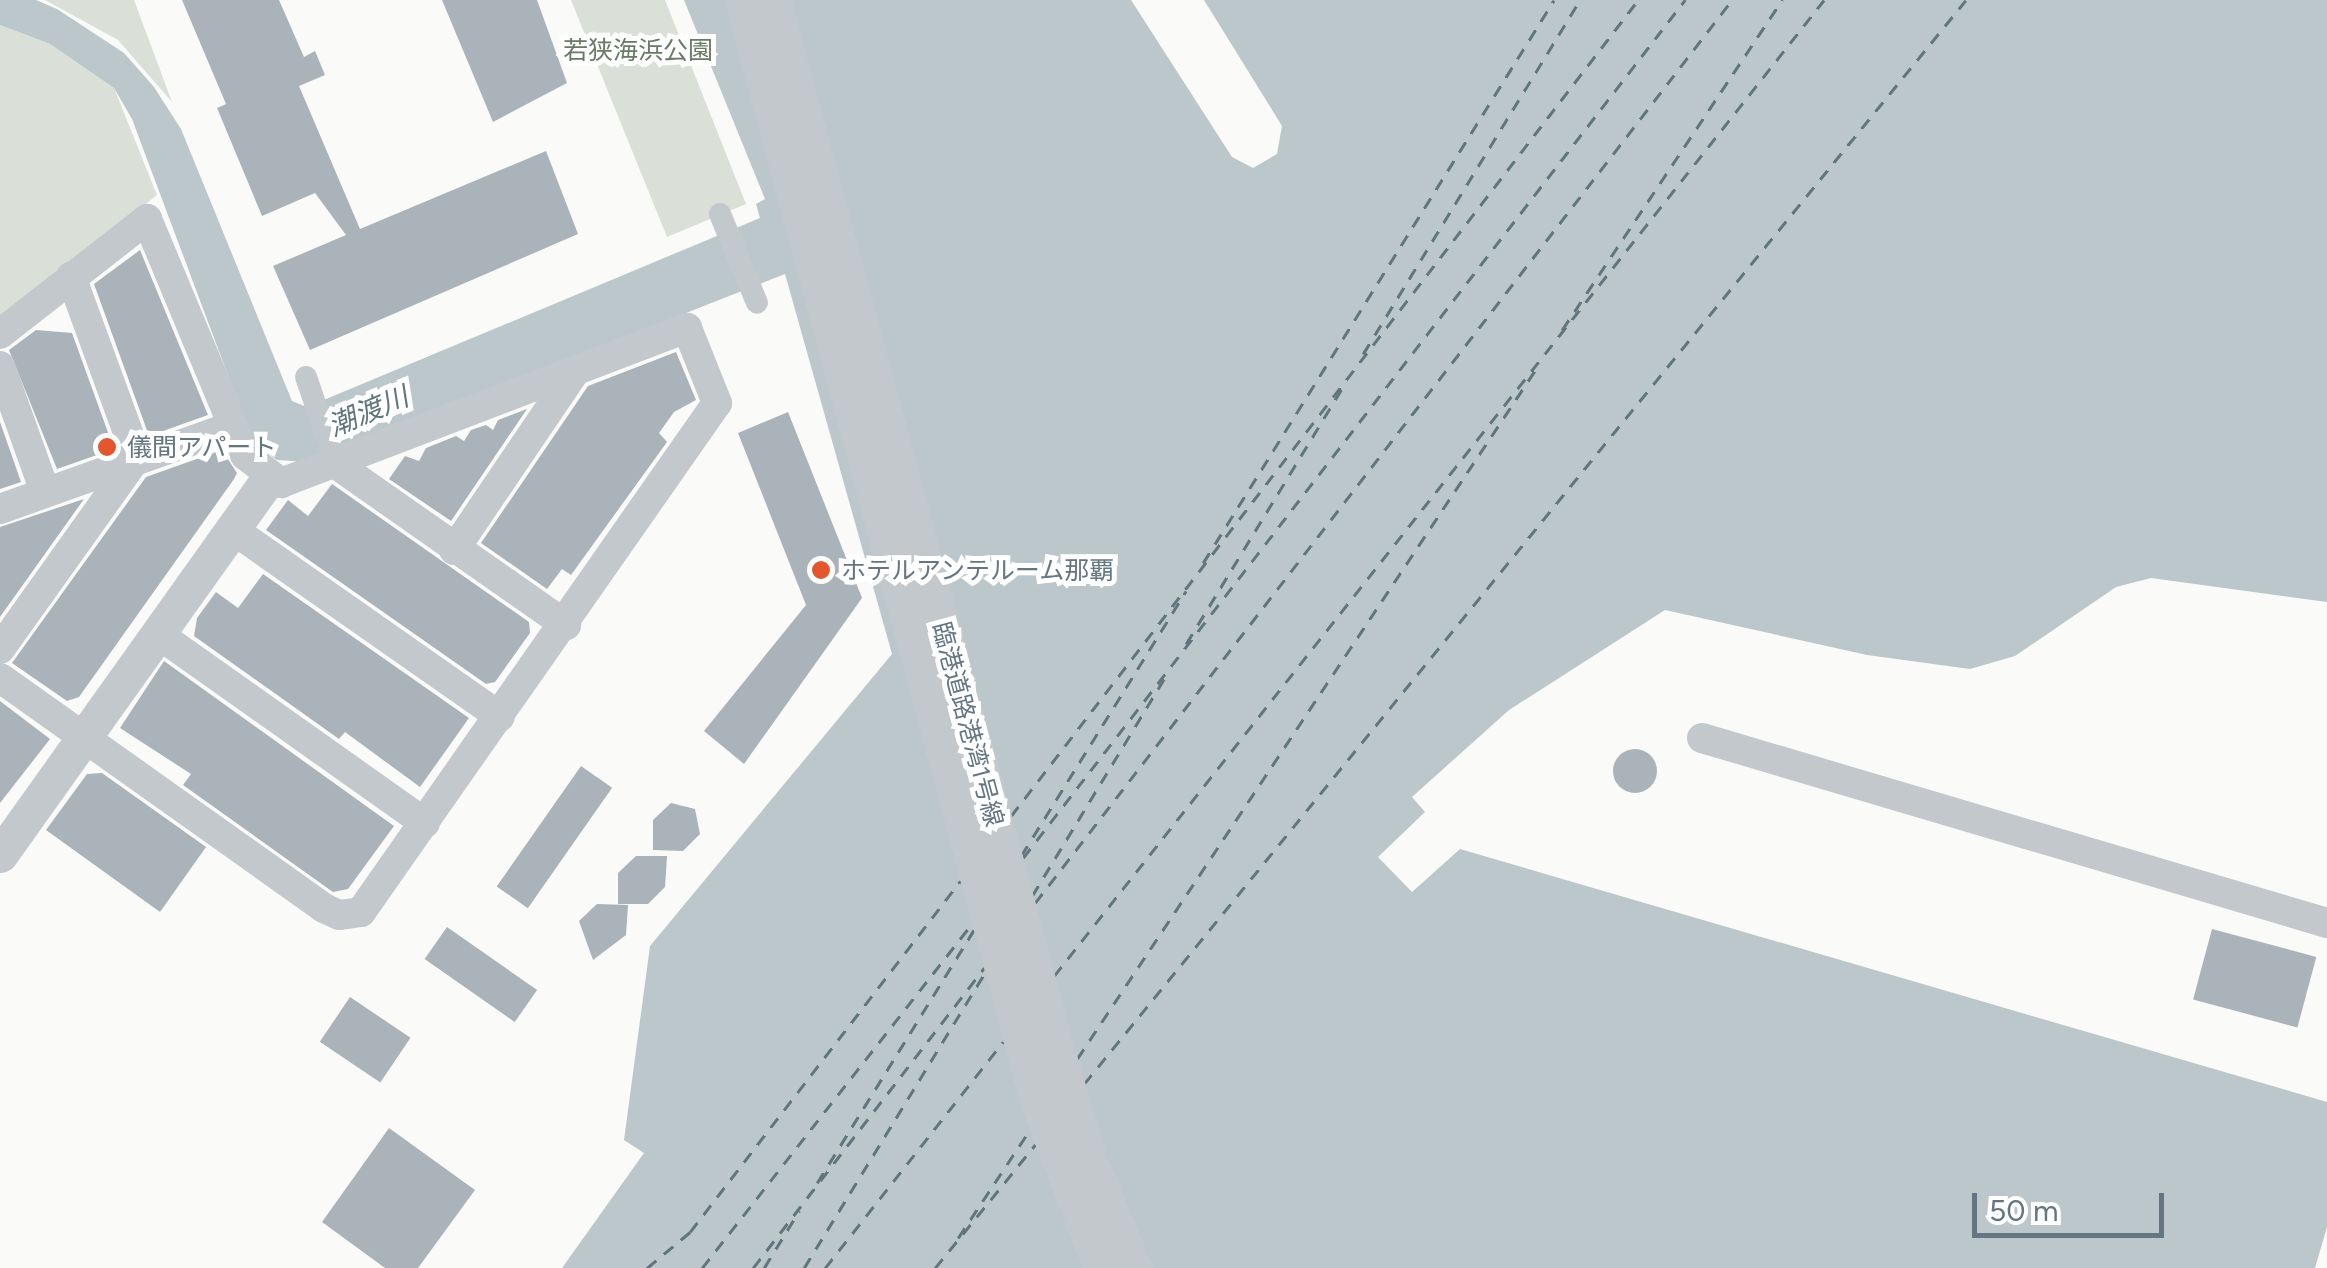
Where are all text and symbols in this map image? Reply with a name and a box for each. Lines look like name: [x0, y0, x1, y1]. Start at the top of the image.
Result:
park label: 若狭海浜公園: [563, 35, 713, 65]
water label: 潮渡川: [323, 379, 413, 443]
place label: 儀間アパート: [127, 432, 277, 462]
marker: 儀間アパート: [96, 436, 118, 458]
place label: ホテルアンテルーム那覇: [841, 555, 1116, 585]
marker: ホテルアンテルーム那覇: [810, 559, 832, 581]
street label: 臨港道路港湾1号線: [926, 619, 1010, 829]
scale bar: [1977, 1173, 2170, 1235]
text: 50 m: [1989, 1192, 2058, 1229]

